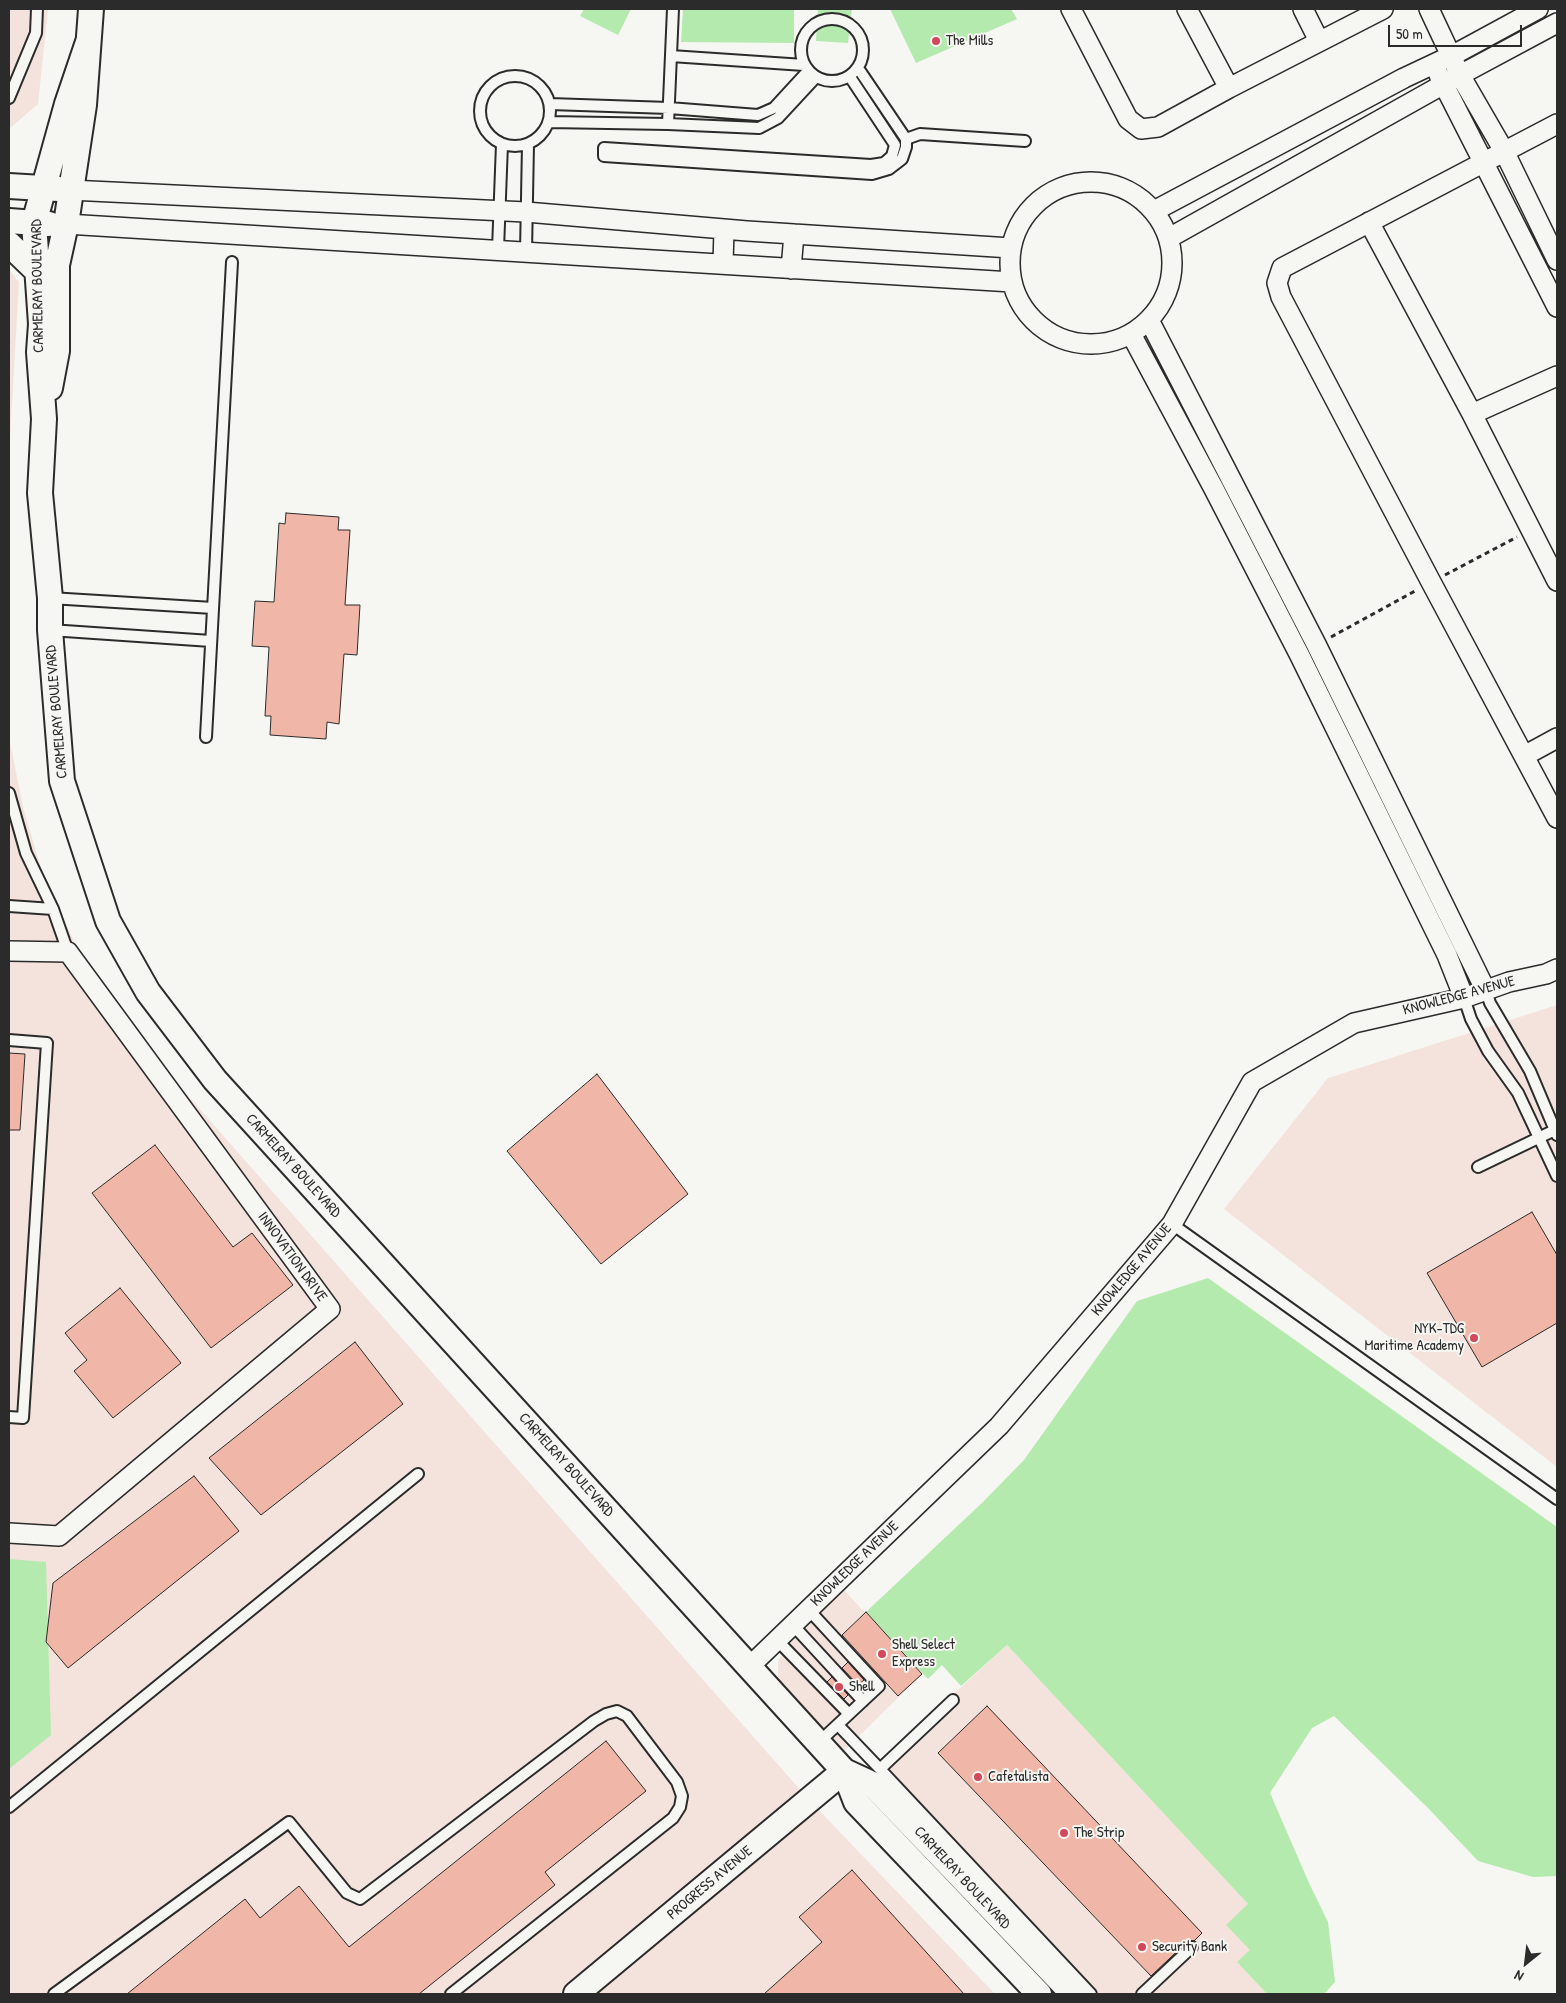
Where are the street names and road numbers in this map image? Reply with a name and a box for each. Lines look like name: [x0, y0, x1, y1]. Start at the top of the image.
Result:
street label: CARMELRAY BOULEVARD: [28, 219, 48, 353]
street label: CARMELRAY BOULEVARD: [42, 645, 72, 779]
street label: KNOWLEDGE AVENUE: [1401, 972, 1517, 1020]
street label: CARMELRAY BOULEVARD: [242, 1110, 344, 1222]
street label: INNOVATION DRIVE: [253, 1209, 331, 1305]
street label: KNOWLEDGE AVENUE: [1088, 1220, 1176, 1320]
street label: CARMELRAY BOULEVARD: [515, 1409, 617, 1521]
street label: KNOWLEDGE AVENUE: [807, 1517, 903, 1611]
street label: CARMELRAY BOULEVARD: [910, 1823, 1014, 1933]
street label: PROGRESS AVENUE: [664, 1842, 756, 1924]

